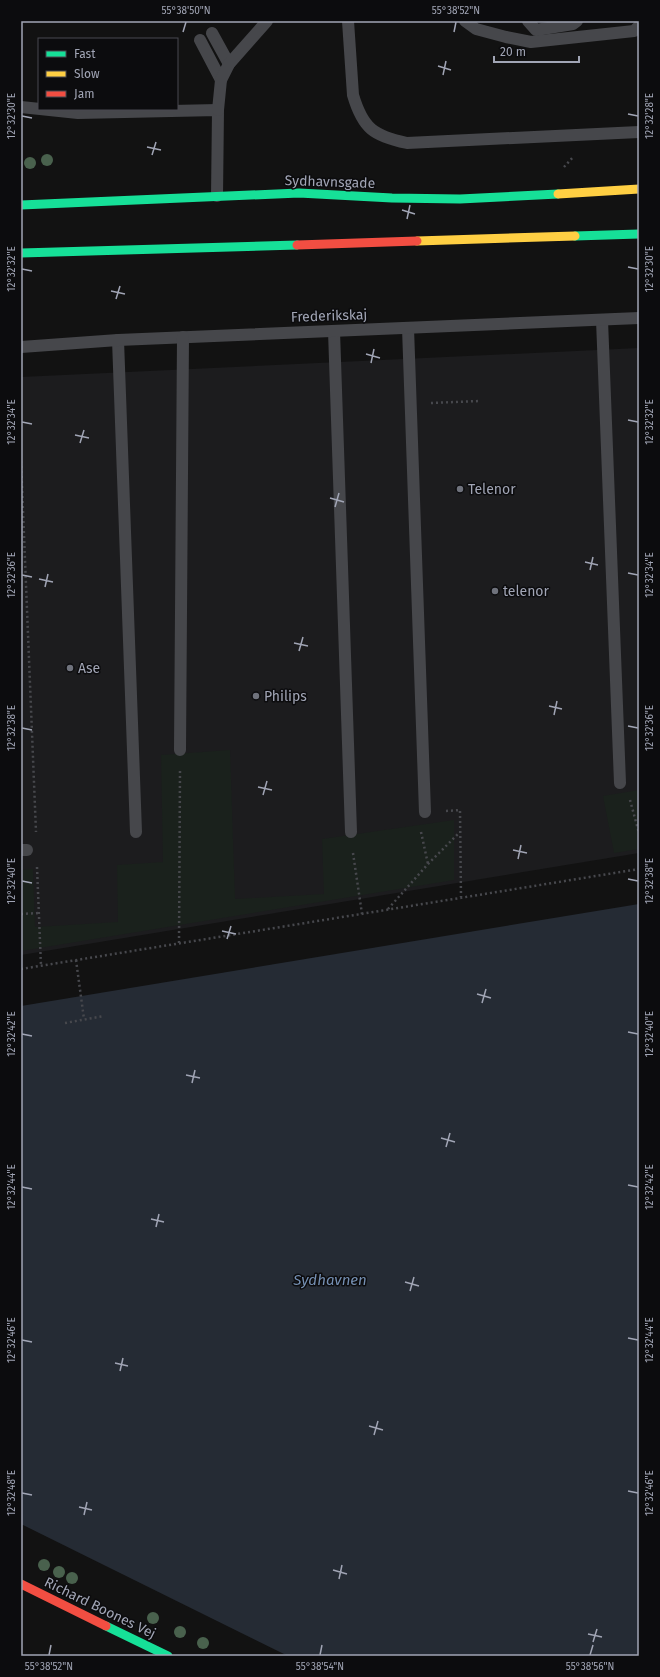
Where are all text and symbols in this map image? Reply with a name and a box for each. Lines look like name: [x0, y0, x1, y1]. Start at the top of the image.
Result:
text: 55°38'50"N: [162, 5, 210, 17]
text: 55°38'52"N: [432, 5, 480, 17]
legend: [38, 38, 178, 110]
scale bar: [494, 38, 579, 64]
text: 20 m: [500, 45, 526, 59]
text: Fast: [74, 47, 96, 61]
text: Slow: [74, 67, 100, 81]
text: Jam: [74, 87, 94, 101]
text: 12°32'30"E: [6, 93, 18, 139]
text: 12°32'28"E: [644, 93, 656, 139]
street label: Sydhavnsgade: [284, 172, 376, 192]
text: 12°32'32"E: [6, 246, 18, 292]
text: 12°32'30"E: [644, 246, 656, 292]
street label: Frederikskaj: [291, 306, 367, 326]
text: 12°32'34"E: [6, 399, 18, 445]
text: 12°32'32"E: [644, 399, 656, 445]
place label: Telenor: [468, 481, 516, 498]
marker: Telenor: [455, 484, 465, 494]
text: 12°32'36"E: [6, 552, 18, 598]
text: 12°32'34"E: [644, 552, 656, 598]
place label: telenor: [503, 583, 550, 600]
marker: telenor: [490, 586, 500, 596]
place label: Ase: [78, 660, 100, 677]
marker: Ase: [65, 663, 75, 673]
place label: Philips: [264, 688, 307, 705]
marker: Philips: [251, 691, 261, 701]
text: 12°32'38"E: [6, 705, 18, 751]
text: 12°32'36"E: [644, 705, 656, 751]
text: 12°32'40"E: [6, 858, 18, 904]
text: 12°32'38"E: [644, 858, 656, 904]
text: 12°32'42"E: [6, 1011, 18, 1057]
text: 12°32'40"E: [644, 1011, 656, 1057]
text: 12°32'44"E: [6, 1164, 18, 1210]
text: 12°32'42"E: [644, 1164, 656, 1210]
water label: Sydhavnen: [292, 1271, 367, 1289]
text: 12°32'46"E: [6, 1317, 18, 1363]
text: 12°32'44"E: [644, 1317, 656, 1363]
text: 12°32'48"E: [6, 1470, 18, 1516]
text: 12°32'46"E: [644, 1470, 656, 1516]
street label: Richard Boones Vej: [41, 1574, 159, 1642]
text: 55°38'52"N: [25, 1661, 73, 1673]
text: 55°38'54"N: [296, 1661, 344, 1673]
text: 55°38'56"N: [566, 1661, 614, 1673]

